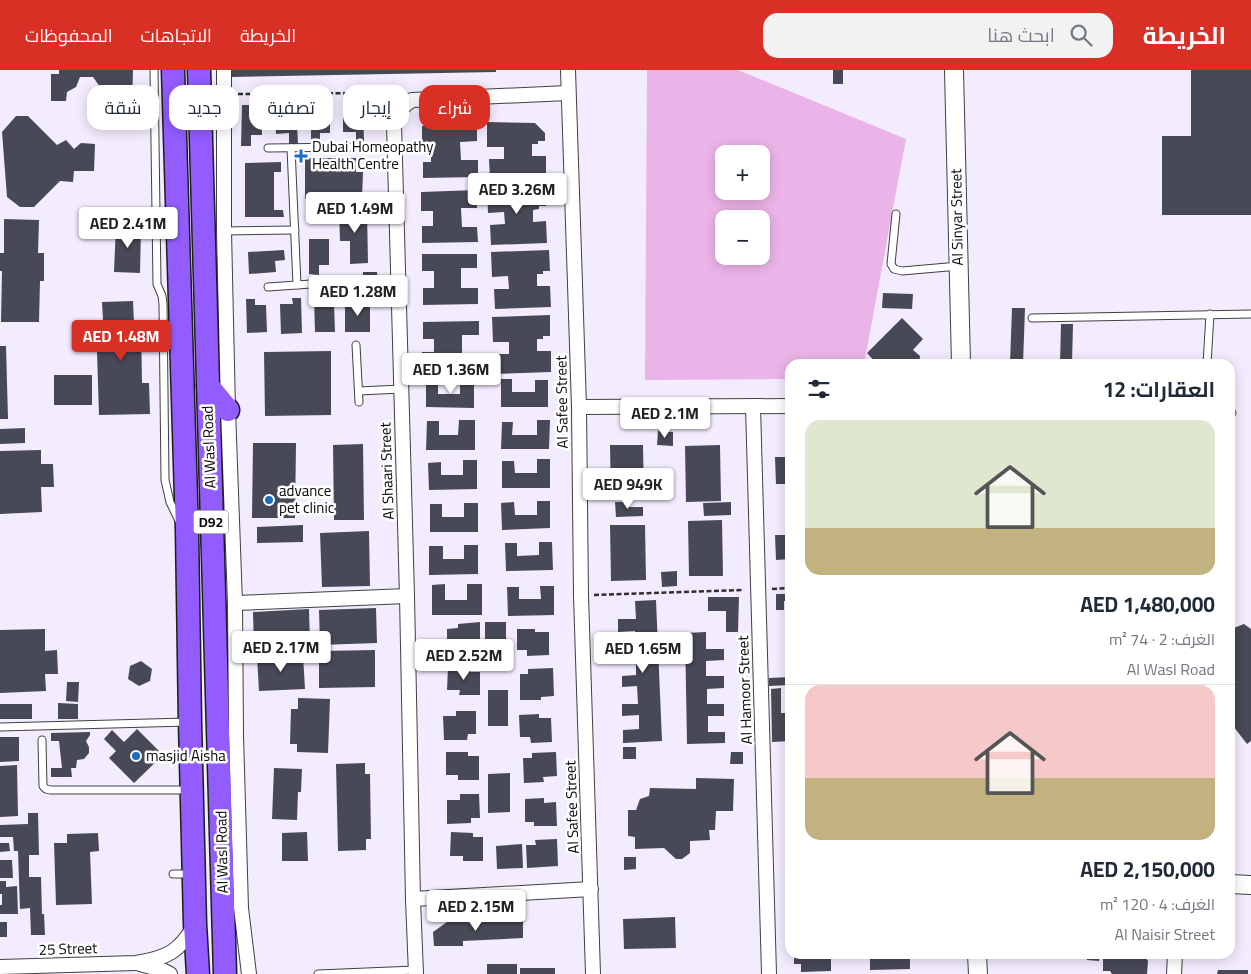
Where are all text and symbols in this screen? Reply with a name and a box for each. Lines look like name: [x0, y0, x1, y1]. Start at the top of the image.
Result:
search box: [763, 13, 1113, 58]
text: الخريطة: [1143, 13, 1226, 58]
text: ابحث هنا: [987, 17, 1055, 53]
text: المحفوظات: [25, 19, 113, 52]
text: الاتجاهات: [141, 19, 212, 52]
text: الخريطة: [240, 19, 296, 52]
icon: search: [1067, 21, 1095, 49]
chip: شقة: [87, 85, 159, 130]
chip: جديد: [169, 85, 239, 130]
chip: تصفية: [249, 85, 333, 130]
chip: إيجار: [343, 85, 409, 130]
chip: شراء: [419, 85, 490, 130]
place label: Dubai Homeopathy Health Centre: [312, 132, 434, 178]
map controls: [715, 145, 770, 265]
button: +: [715, 145, 770, 200]
marker: Dubai Homeopathy Health Centre: [294, 149, 308, 163]
street label: Al Sinyar Street: [941, 168, 972, 266]
pin: AED 3.26M: [460, 172, 574, 215]
text: AED 3.26M: [479, 174, 555, 204]
pin: AED 1.49M: [298, 191, 412, 234]
text: AED 1.49M: [317, 193, 393, 223]
pin: AED 2.41M: [71, 206, 185, 249]
text: AED 2.41M: [90, 208, 166, 238]
button: −: [715, 210, 770, 265]
pin: AED 1.28M: [301, 274, 415, 317]
text: AED 1.28M: [320, 276, 396, 306]
pin: AED 1.48M: [64, 320, 178, 362]
text: AED 1.48M: [83, 321, 159, 351]
pin: AED 1.36M: [394, 352, 508, 395]
text: AED 1.36M: [413, 354, 489, 384]
street label: Al Safee Street: [546, 354, 577, 449]
text: العقارات: 12: [1103, 370, 1215, 409]
icon: filters: [805, 375, 833, 403]
pin: AED 2.1M: [613, 396, 717, 439]
text: AED 2.1M: [631, 398, 699, 428]
street label: Al Wasl Road: [193, 405, 224, 489]
street label: Al Shaari Street: [370, 421, 403, 520]
icon: home: [965, 452, 1055, 542]
pin: AED 949K: [576, 468, 680, 510]
text: AED 949K: [594, 469, 662, 499]
place label: advance pet clinic: [279, 476, 334, 522]
marker: advance pet clinic: [263, 494, 275, 506]
road number: D92: [194, 511, 228, 534]
text: AED 1,480,000: [1080, 585, 1215, 624]
text: الغرف: 2 · 74 m²: [1109, 624, 1215, 654]
pin: AED 2.17M: [224, 630, 338, 673]
text: AED 2.17M: [243, 632, 319, 662]
pin: AED 1.65M: [586, 632, 700, 674]
text: AED 1.65M: [605, 633, 681, 663]
street label: Al Hamoor Street: [728, 634, 761, 745]
pin: AED 2.52M: [407, 638, 521, 681]
text: AED 2.52M: [426, 640, 502, 670]
text: Al Wasl Road: [1127, 654, 1215, 684]
icon: home: [965, 718, 1055, 808]
place label: masjid Aisha: [146, 741, 226, 770]
marker: masjid Aisha: [130, 750, 142, 762]
street label: Al Safee Street: [555, 759, 588, 854]
street label: Al Wasl Road: [206, 810, 237, 894]
text: AED 2,150,000: [1080, 850, 1215, 889]
text: الغرف: 4 · 120 m²: [1100, 889, 1215, 919]
pin: AED 2.15M: [419, 890, 533, 932]
text: AED 2.15M: [438, 891, 514, 921]
text: Al Naisir Street: [1114, 919, 1215, 949]
street label: 25 Street: [38, 933, 99, 964]

